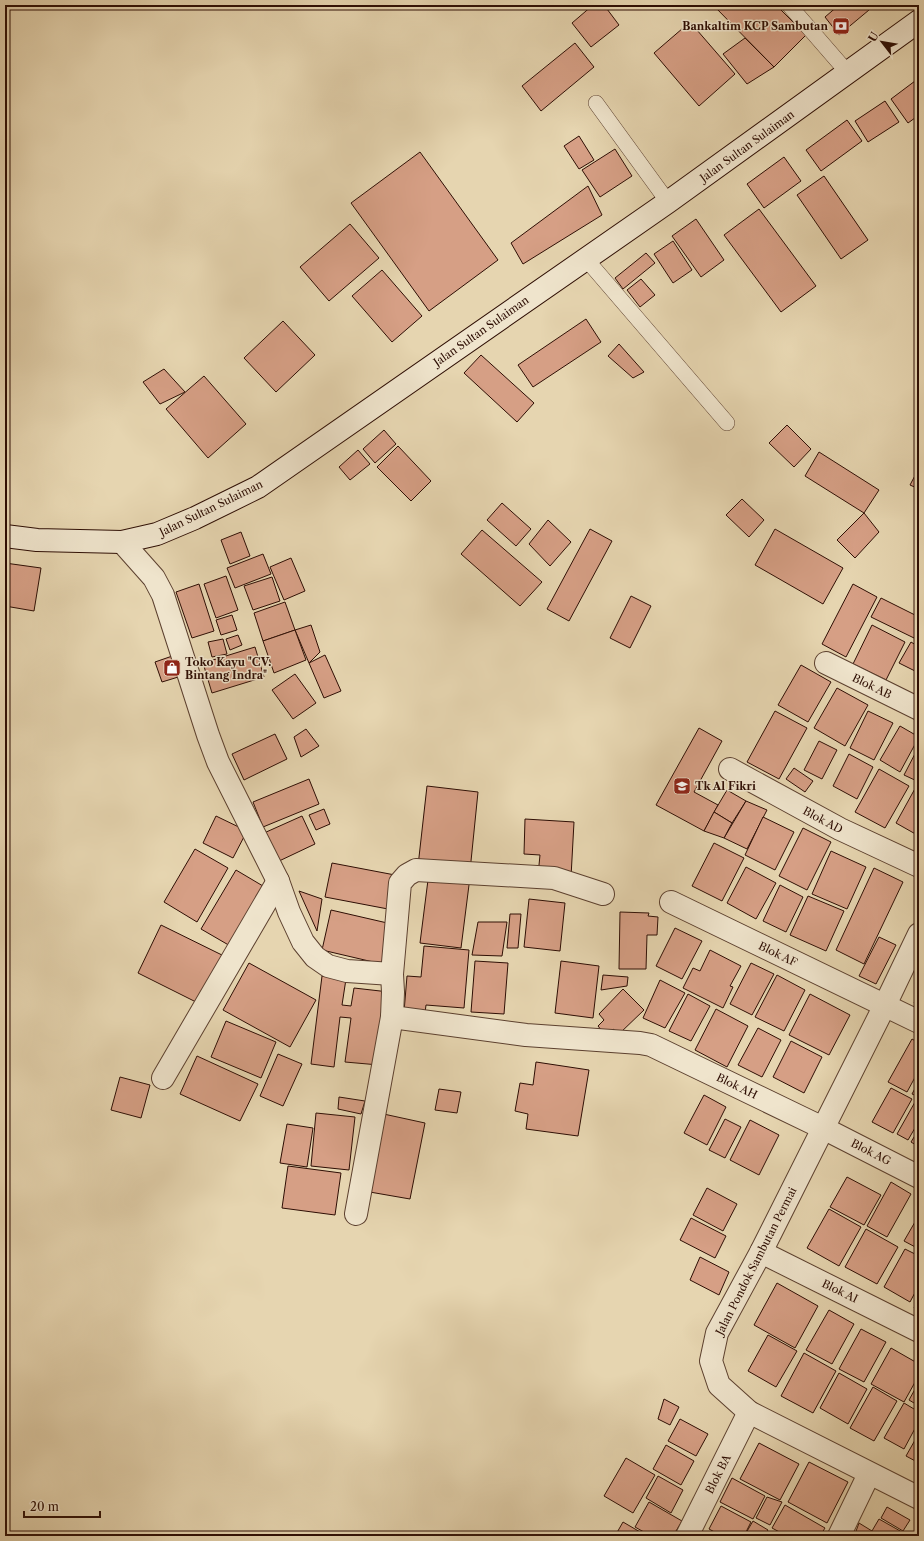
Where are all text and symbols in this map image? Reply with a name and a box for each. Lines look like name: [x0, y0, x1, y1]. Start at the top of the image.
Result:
bank icon: Bankaltim KCP Sambutan: [831, 16, 851, 36]
place label: Bankaltim KCP Sambutan: [682, 19, 828, 33]
north arrow: [862, 22, 902, 62]
text: U: [865, 29, 882, 44]
street label: Jalan Sultan Sulaiman: [695, 107, 797, 186]
street label: Jalan Sultan Sulaiman: [429, 293, 532, 370]
street label: Jalan Sultan Sulaiman: [155, 477, 265, 540]
place label: Toko Kayu "CV. Bintang Indra": [185, 655, 271, 682]
shop icon: Toko Kayu "CV. Bintang Indra": [162, 658, 182, 678]
street label: Blok AB: [850, 670, 894, 702]
school or university icon: Tk Al Fikri: [672, 776, 692, 796]
place label: Tk Al Fikri: [695, 779, 756, 793]
street label: Blok AD: [801, 804, 845, 836]
street label: Blok AF: [756, 939, 800, 969]
street label: Blok AH: [714, 1070, 760, 1102]
street label: Blok AG: [849, 1136, 893, 1168]
street label: Jalan Pondok Sambutan Permai: [712, 1184, 800, 1339]
street label: Blok AI: [820, 1276, 860, 1306]
street label: Blok BA: [702, 1451, 734, 1496]
scale bar: [24, 1493, 100, 1519]
text: 20 m: [30, 1499, 59, 1514]

